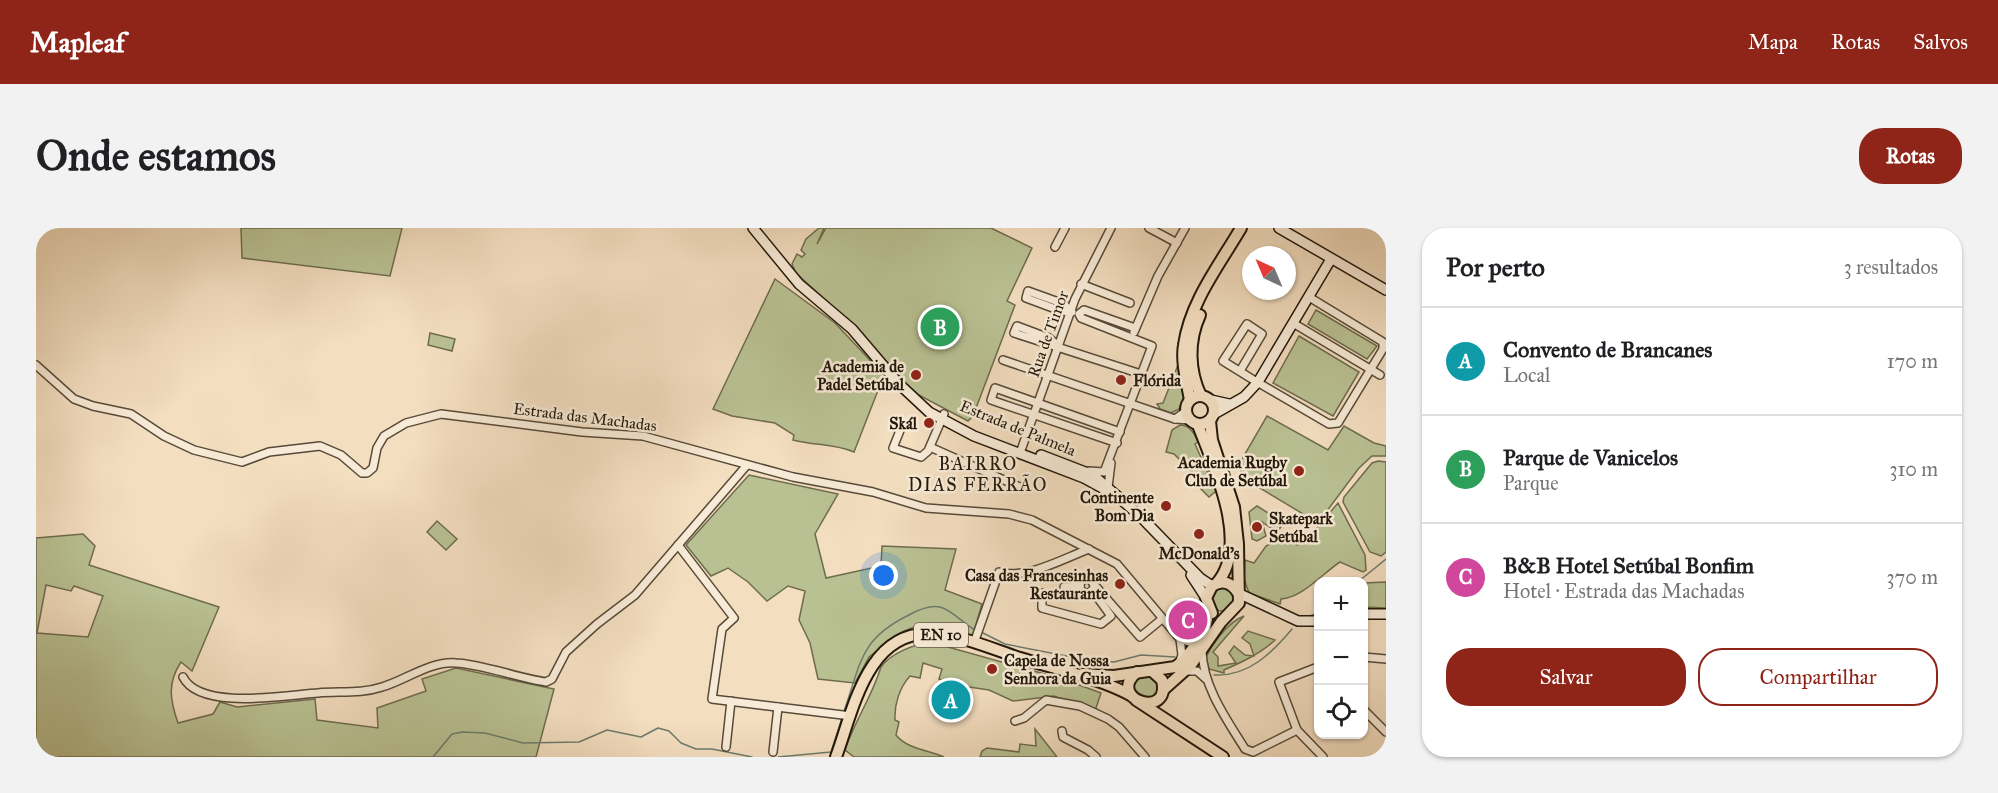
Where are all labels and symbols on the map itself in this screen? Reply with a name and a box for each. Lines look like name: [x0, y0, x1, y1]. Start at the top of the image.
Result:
north arrow: [1242, 246, 1296, 300]
street label: Rua de Timor: [1024, 288, 1072, 380]
pin: B: [920, 304, 960, 350]
place label: Academia de Padel Setúbal: [817, 357, 905, 394]
marker: Academia de Padel Setúbal: [909, 368, 923, 382]
place label: Flórida: [1133, 371, 1182, 390]
marker: Flórida: [1114, 373, 1128, 387]
street label: Estrada de Palmela: [957, 396, 1079, 460]
street label: Estrada das Machadas: [512, 399, 658, 435]
place label: Skál: [889, 414, 918, 433]
marker: Skál: [922, 416, 936, 430]
district label: BAIRRO DIAS FERRÃO: [908, 453, 1048, 496]
place label: Academia Rugby Club de Setúbal: [1177, 453, 1289, 490]
marker: Academia Rugby Club de Setúbal: [1292, 464, 1306, 478]
place label: Continente Bom Dia: [1080, 488, 1155, 525]
marker: Continente Bom Dia: [1159, 499, 1173, 513]
place label: Skatepark Setúbal: [1269, 509, 1333, 546]
marker: Skatepark Setúbal: [1250, 520, 1264, 534]
marker: McDonald's: [1192, 527, 1206, 541]
place label: McDonald's: [1158, 544, 1240, 563]
your location: [869, 561, 898, 590]
place label: Casa das Francesinhas Restaurante: [965, 566, 1108, 603]
marker: Casa das Francesinhas Restaurante: [1113, 577, 1127, 591]
pin: C: [1168, 598, 1208, 642]
road number: EN 10: [914, 623, 968, 647]
place label: Capela de Nossa Senhora da Guia: [1004, 651, 1113, 688]
marker: Capela de Nossa Senhora da Guia: [985, 662, 999, 676]
pin: A: [932, 678, 970, 722]

